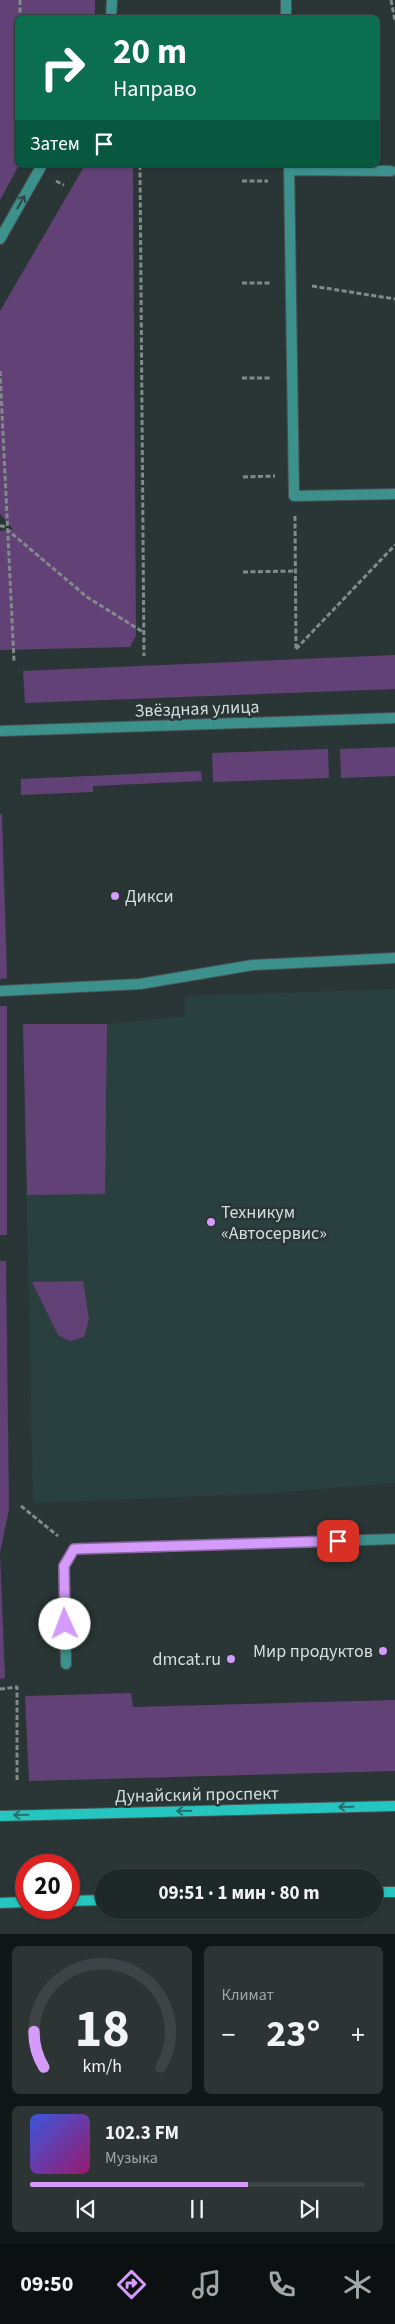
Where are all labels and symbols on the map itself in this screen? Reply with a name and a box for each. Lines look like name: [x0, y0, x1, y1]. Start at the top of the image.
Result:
one-way arrow: [16, 194, 26, 209]
street label: Звёздная улица: [134, 694, 260, 724]
place label: Дикси: [125, 884, 174, 909]
marker: Дикси: [109, 890, 121, 902]
place label: Техникум «Автосервис»: [221, 1200, 327, 1246]
marker: Техникум «Автосервис»: [205, 1216, 217, 1228]
pin: [317, 1520, 359, 1562]
position arrow: [38, 1597, 90, 1649]
place label: Мир продуктов: [253, 1639, 373, 1664]
marker: Мир продуктов: [377, 1645, 389, 1657]
place label: dmcat.ru: [153, 1647, 221, 1672]
marker: dmcat.ru: [225, 1653, 237, 1665]
street label: Дунайский проспект: [115, 1781, 279, 1809]
one-way arrow: [339, 1802, 355, 1812]
one-way arrow: [176, 1806, 192, 1816]
one-way arrow: [14, 1810, 30, 1820]
speed limit sign: 20: [15, 1854, 80, 1919]

